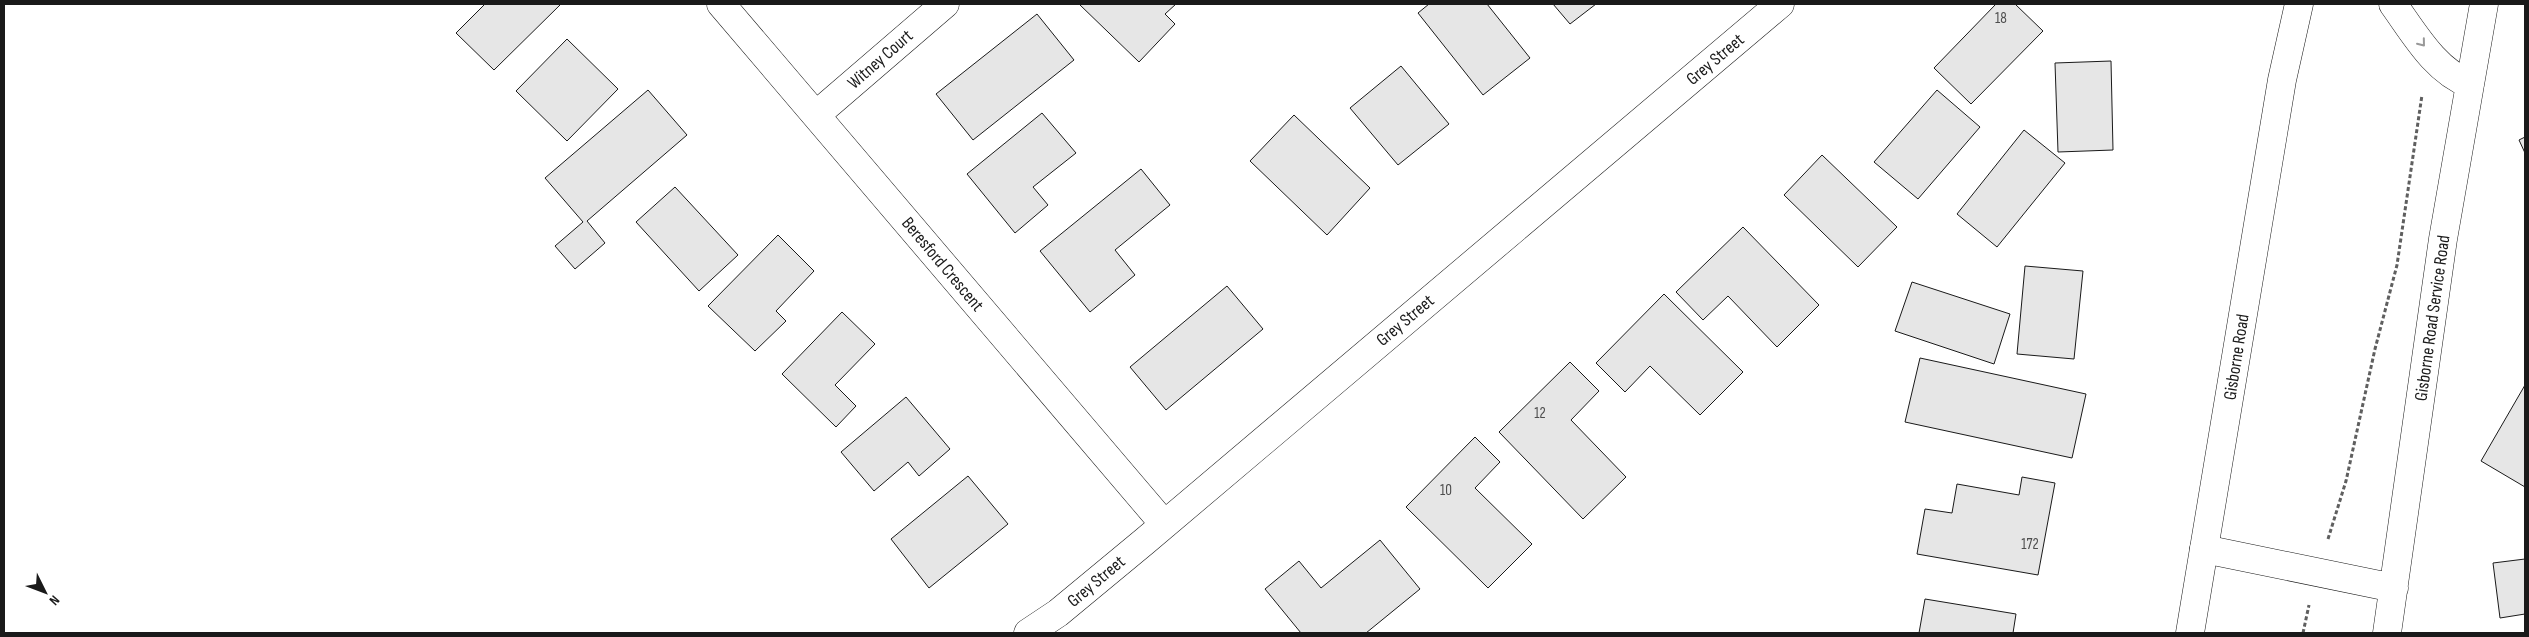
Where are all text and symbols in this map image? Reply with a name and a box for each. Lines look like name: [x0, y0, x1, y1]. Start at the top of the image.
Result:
house number: 18: [1995, 9, 2007, 28]
street label: Witney Court: [843, 25, 918, 93]
street label: Grey Street: [1682, 29, 1749, 90]
one-way arrow: [2416, 37, 2424, 46]
street label: Beresford Crescent: [897, 213, 988, 316]
street label: Gisborne Road Service Road: [2410, 234, 2455, 402]
street label: Grey Street: [1372, 290, 1439, 351]
street label: Gisborne Road: [2219, 313, 2254, 402]
house number: 12: [1534, 404, 1546, 423]
house number: 10: [1440, 481, 1452, 500]
house number: 172: [2021, 535, 2039, 554]
street label: Grey Street: [1063, 551, 1130, 612]
north arrow: [20, 567, 70, 617]
text: N: [45, 592, 63, 609]

